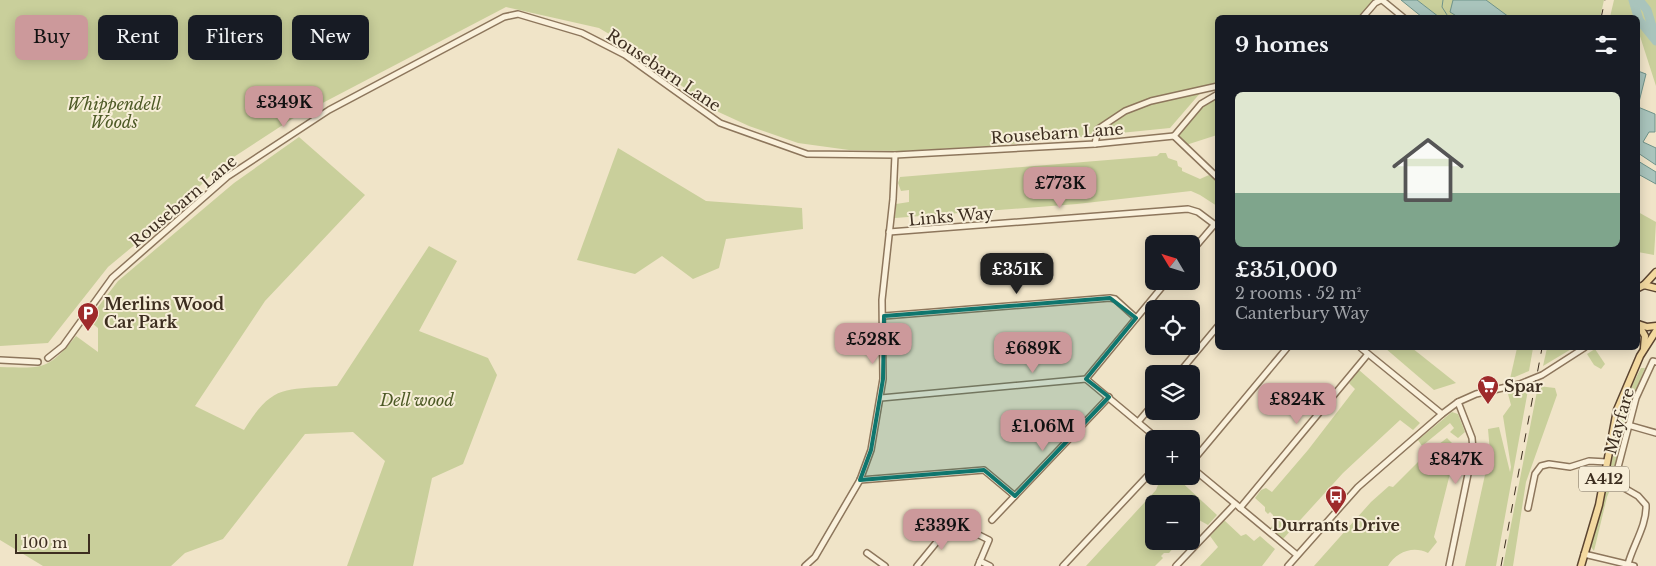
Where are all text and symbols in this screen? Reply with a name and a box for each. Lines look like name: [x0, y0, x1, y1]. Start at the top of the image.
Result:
chip: Buy: [15, 15, 88, 60]
chip: Rent: [98, 15, 178, 60]
chip: Filters: [188, 15, 282, 60]
chip: New: [292, 15, 369, 60]
street label: Rousebarn Lane: [603, 24, 725, 116]
icon: filters: [1592, 31, 1620, 59]
text: 9 homes: [1235, 32, 1329, 58]
pin: £349K: [249, 86, 319, 128]
text: £349K: [256, 92, 312, 112]
park label: Whippendell Woods: [67, 94, 162, 132]
street label: Rousebarn Lane: [990, 118, 1124, 148]
icon: home: [1383, 125, 1473, 215]
street label: Rousebarn Lane: [125, 150, 241, 252]
pin: £773K: [1025, 166, 1095, 209]
text: £773K: [1034, 173, 1086, 193]
street label: Links Way: [908, 202, 995, 230]
north arrow: [1145, 235, 1200, 290]
map controls: [1145, 235, 1200, 550]
pin: £351K: [982, 252, 1052, 295]
text: £351,000: [1235, 257, 1338, 283]
text: £351K: [991, 259, 1043, 279]
text: 2 rooms · 52 m²: [1235, 283, 1361, 303]
place label: Merlins Wood Car Park: [104, 294, 224, 332]
button: locate: [1145, 300, 1200, 355]
parking icon: Merlins Wood Car Park: [76, 301, 100, 332]
text: Canterbury Way: [1235, 303, 1369, 323]
pin: £528K: [838, 322, 908, 365]
text: £528K: [846, 329, 900, 349]
pin: £689K: [998, 332, 1068, 374]
text: £689K: [1005, 338, 1061, 358]
button: layers: [1145, 365, 1200, 420]
supermarket icon: Spar: [1476, 374, 1500, 405]
place label: Spar: [1504, 376, 1543, 396]
pin: £824K: [1262, 382, 1332, 425]
street label: Mayfare: [1600, 385, 1638, 457]
text: £824K: [1269, 389, 1325, 409]
park label: Dell wood: [379, 390, 454, 410]
pin: £1.06M: [1002, 410, 1084, 452]
text: £1.06M: [1011, 416, 1075, 436]
button: +: [1145, 430, 1200, 485]
pin: £847K: [1421, 442, 1491, 485]
text: £847K: [1429, 449, 1483, 469]
road number: A412: [1579, 466, 1629, 492]
bus stop icon: Durrants Drive: [1324, 484, 1348, 515]
button: −: [1145, 495, 1200, 550]
pin: £339K: [907, 508, 977, 551]
text: £339K: [914, 515, 970, 535]
place label: Durrants Drive: [1272, 515, 1400, 535]
scale bar: [15, 531, 90, 554]
text: 100 m: [22, 534, 67, 552]

